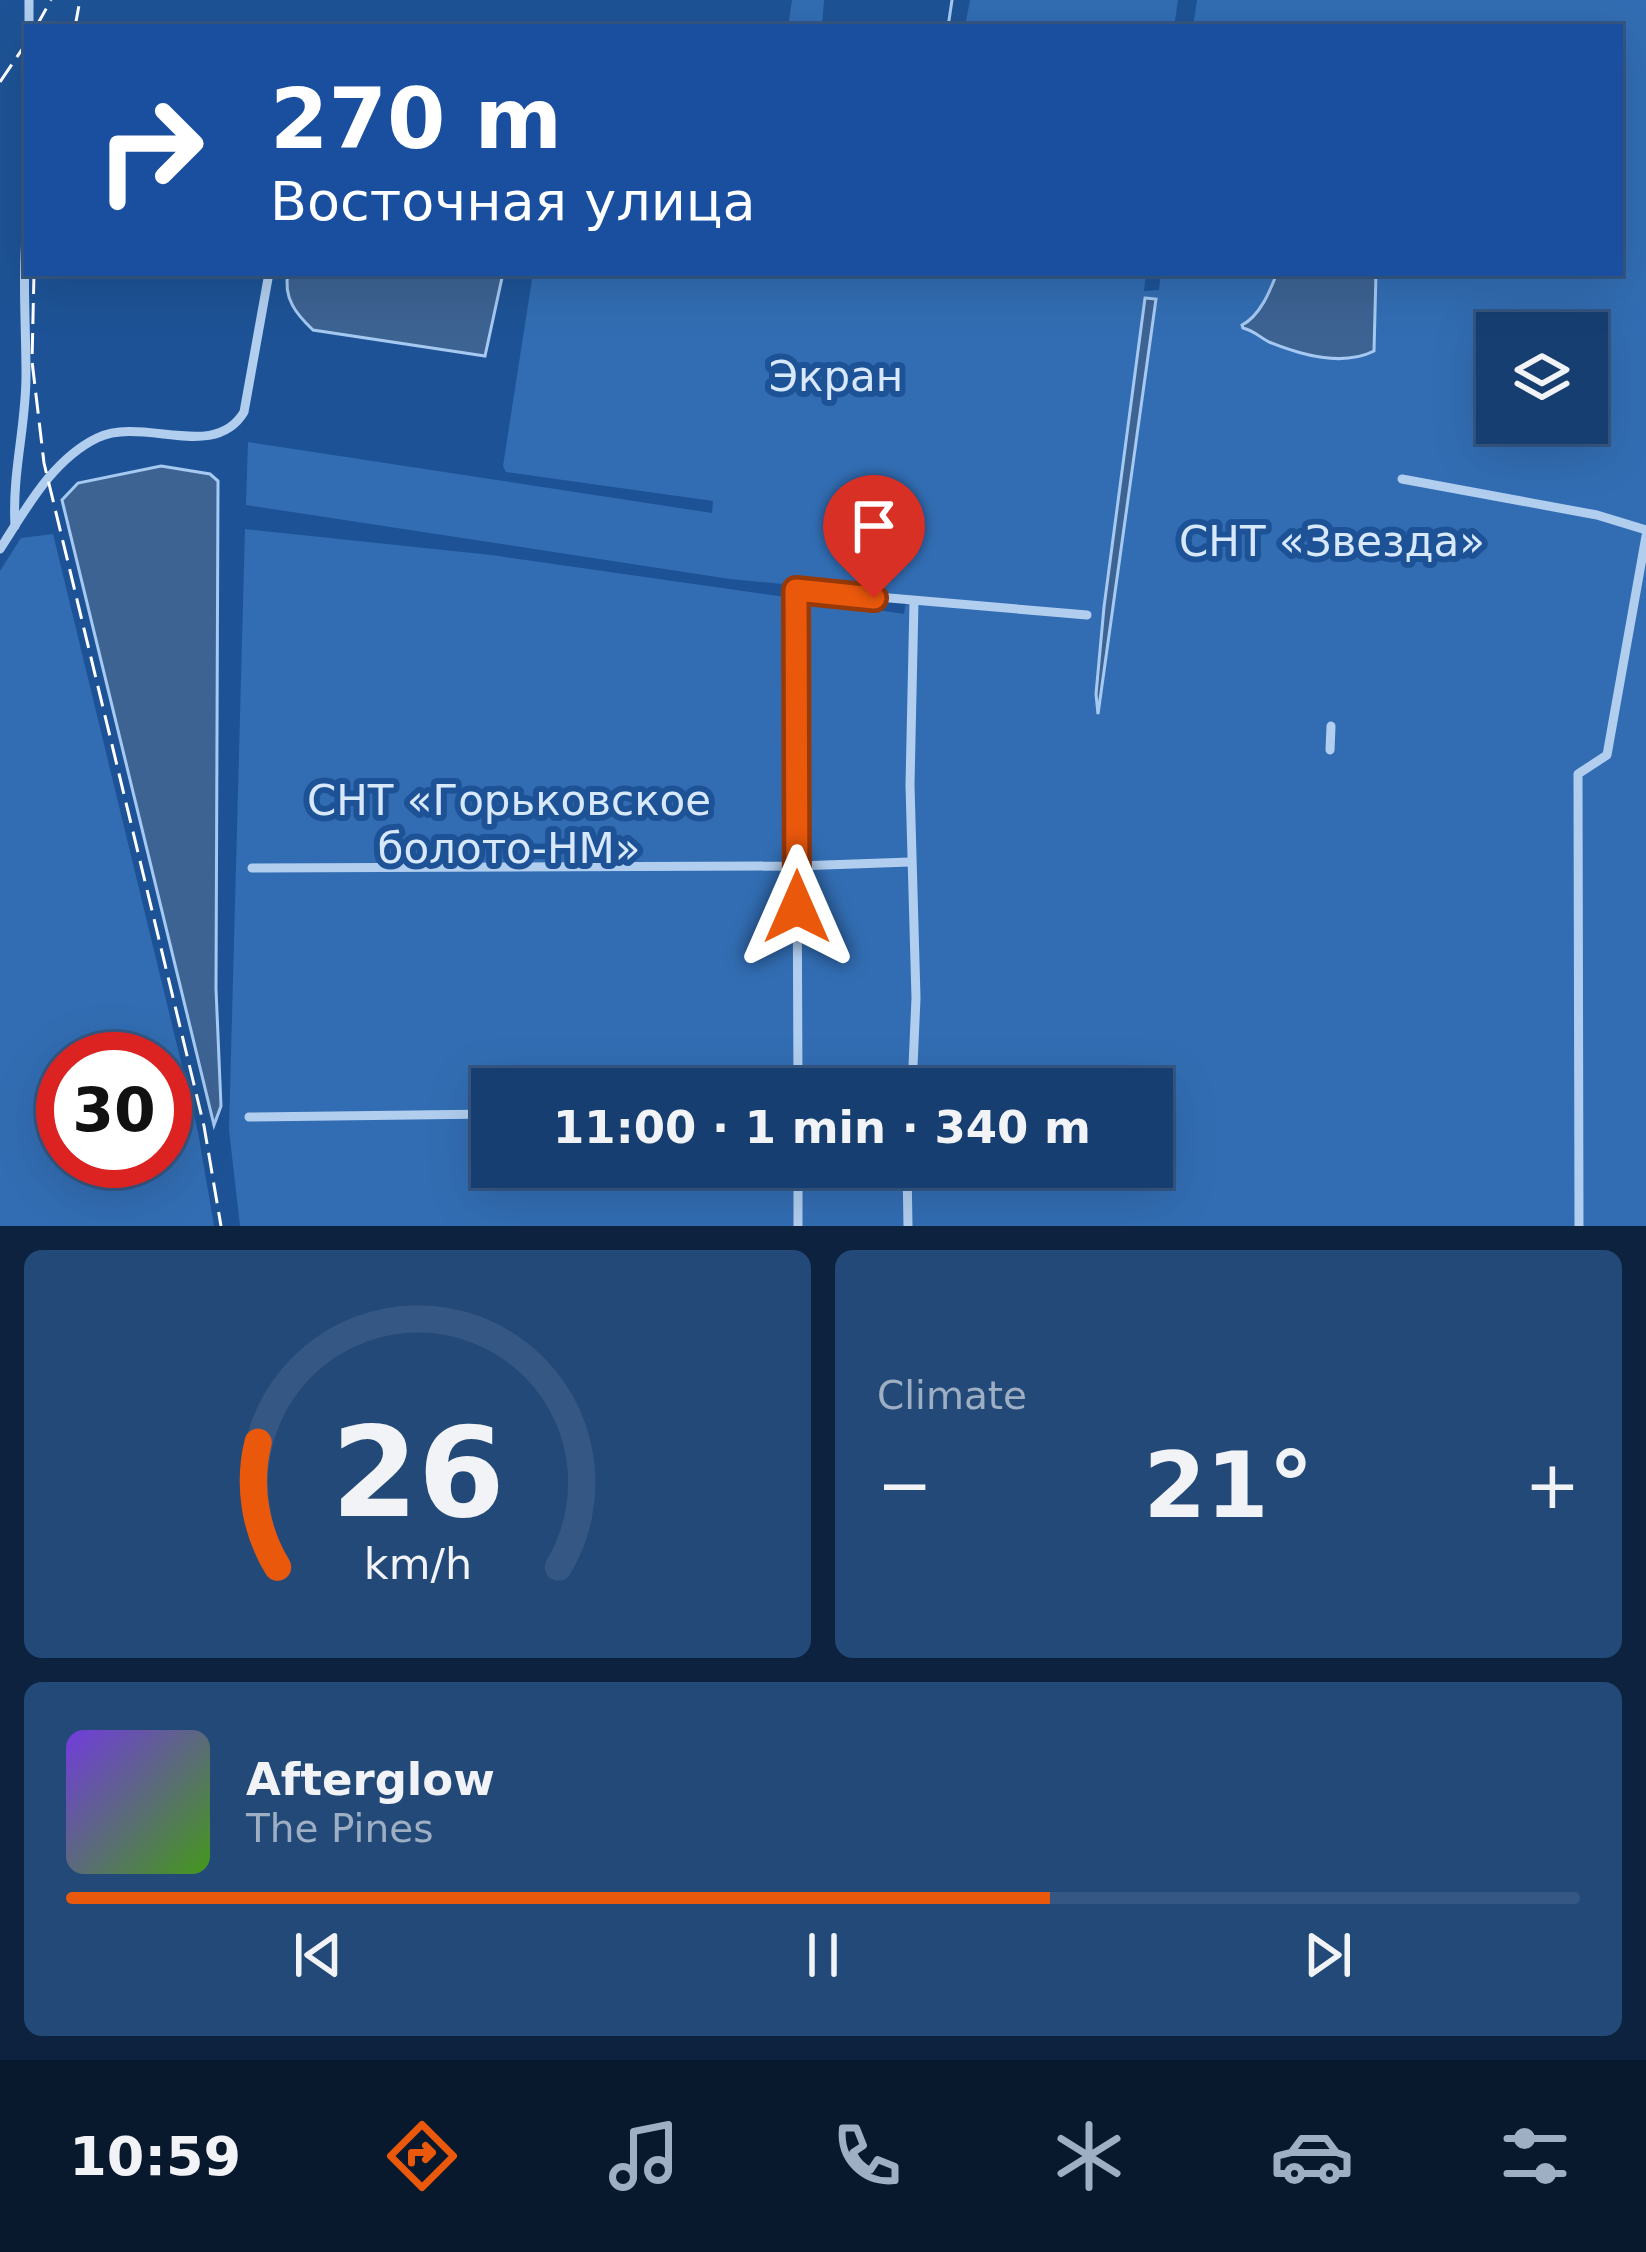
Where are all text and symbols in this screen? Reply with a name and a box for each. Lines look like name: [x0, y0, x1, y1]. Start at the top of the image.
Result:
text: 270 m: [270, 70, 562, 168]
icon: right: [72, 72, 228, 228]
text: Восточная улица: [270, 170, 756, 233]
map controls: [1476, 312, 1608, 444]
button: layers: [1476, 312, 1608, 444]
park label: Экран: [769, 352, 903, 401]
pin: [823, 475, 925, 598]
icon: arrive: [841, 493, 907, 559]
park label: СНТ «Звезда»: [1179, 517, 1485, 566]
park label: СНТ «Горьковское болото-НМ»: [307, 776, 711, 873]
position arrow: [734, 844, 860, 970]
speed limit sign: 30: [36, 1032, 192, 1188]
text: 11:00 · 1 min · 340 m: [553, 1101, 1091, 1154]
text: Climate: [877, 1373, 1027, 1418]
text: 26: [331, 1400, 504, 1545]
text: 21°: [1143, 1433, 1314, 1538]
text: −: [877, 1447, 932, 1524]
text: +: [1525, 1447, 1580, 1524]
text: km/h: [363, 1539, 472, 1589]
text: Afterglow: [246, 1753, 495, 1806]
text: The Pines: [246, 1806, 433, 1851]
icon: previous: [285, 1922, 351, 1988]
icon: pause: [790, 1922, 856, 1988]
icon: next: [1295, 1922, 1361, 1988]
icon: directions: [380, 2114, 464, 2198]
icon: music: [602, 2114, 686, 2198]
icon: phone: [825, 2114, 909, 2198]
icon: climate: [1047, 2114, 1131, 2198]
icon: car: [1270, 2114, 1354, 2198]
icon: filters: [1493, 2114, 1577, 2198]
text: 10:59: [69, 2125, 241, 2188]

